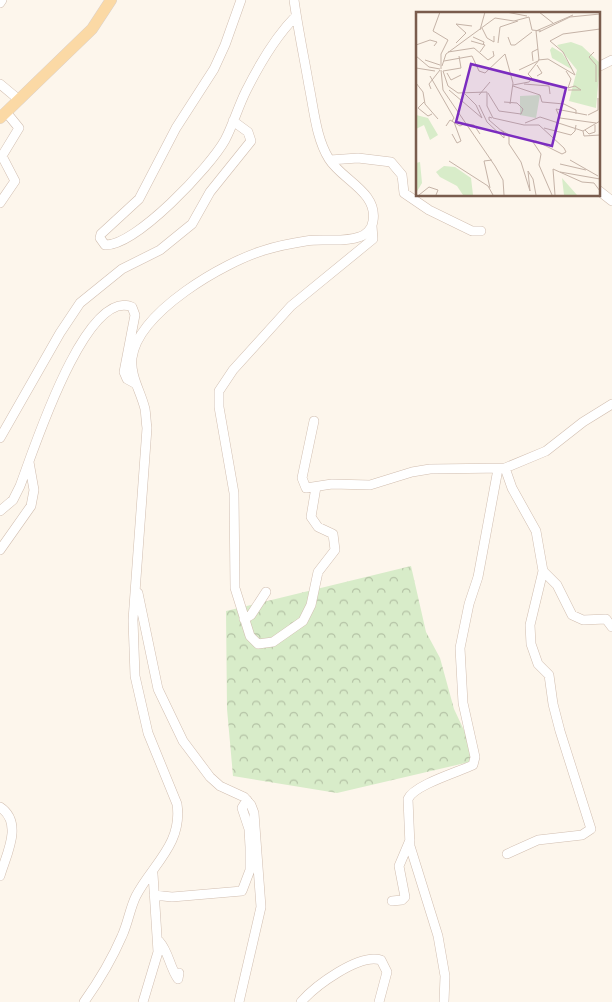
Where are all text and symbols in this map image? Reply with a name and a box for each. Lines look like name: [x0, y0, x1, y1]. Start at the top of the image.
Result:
inset map: [416, 12, 600, 196]

